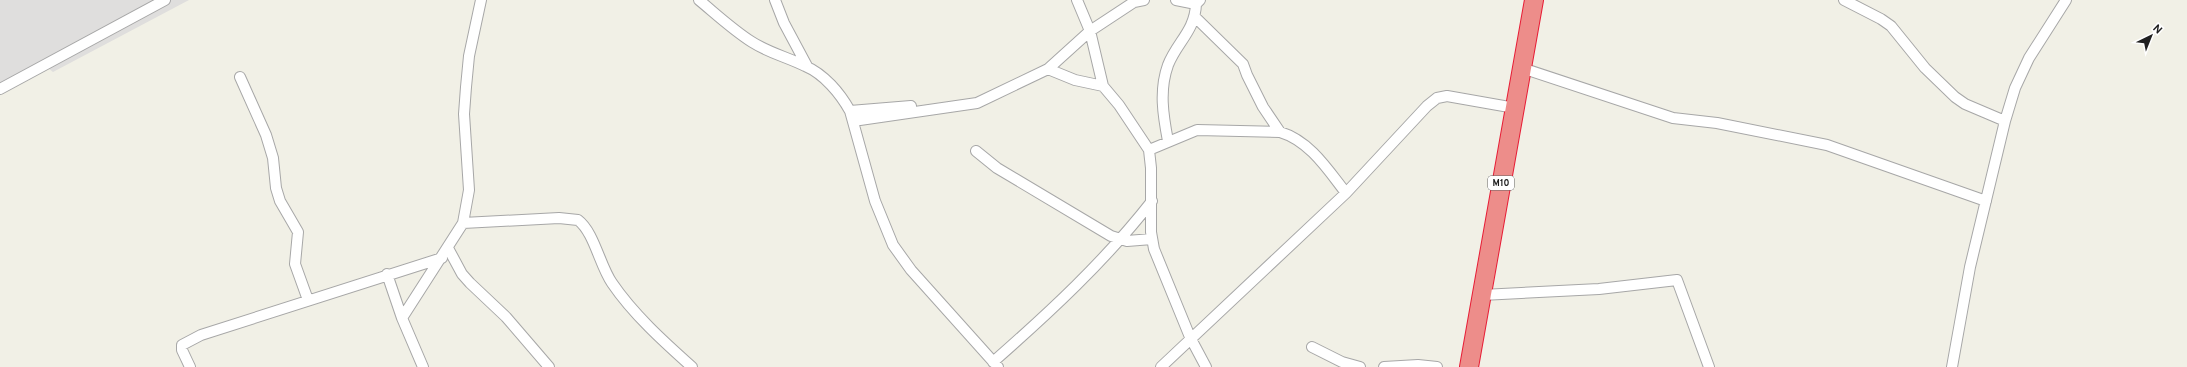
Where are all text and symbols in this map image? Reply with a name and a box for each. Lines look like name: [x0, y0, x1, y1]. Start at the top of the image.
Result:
north arrow: [2131, 16, 2171, 56]
text: N: [2149, 22, 2165, 37]
road number: M10: [1488, 176, 1514, 190]

